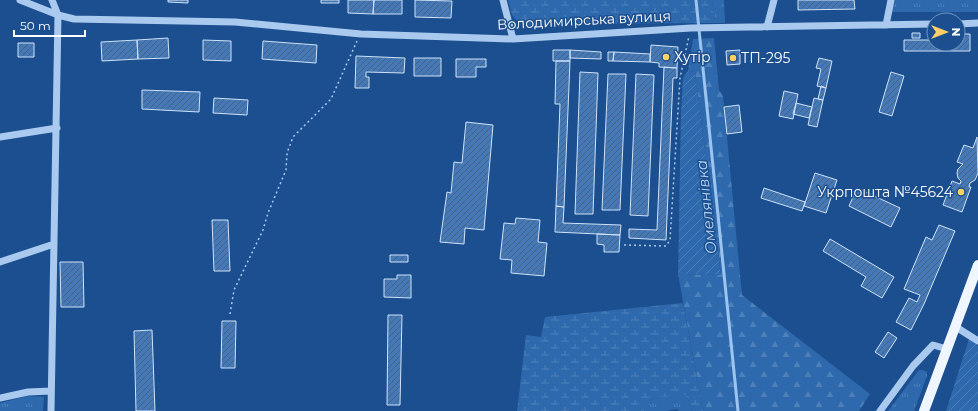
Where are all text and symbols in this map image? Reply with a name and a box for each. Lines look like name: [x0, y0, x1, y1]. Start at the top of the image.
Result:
street label: Володимирська вулиця: [497, 6, 671, 34]
scale bar: [14, 12, 85, 38]
north arrow: [926, 12, 966, 52]
text: 50 m: [20, 18, 51, 33]
text: N: [949, 28, 963, 36]
place label: Хутір: [674, 48, 711, 66]
place label: ТП-295: [741, 49, 790, 67]
marker: Хутір: [661, 52, 671, 62]
marker: ТП-295: [728, 53, 738, 63]
water label: Омелянівка: [692, 159, 720, 255]
place label: Укрпошта №45624: [817, 183, 954, 201]
marker: Укрпошта №45624: [956, 187, 966, 197]

